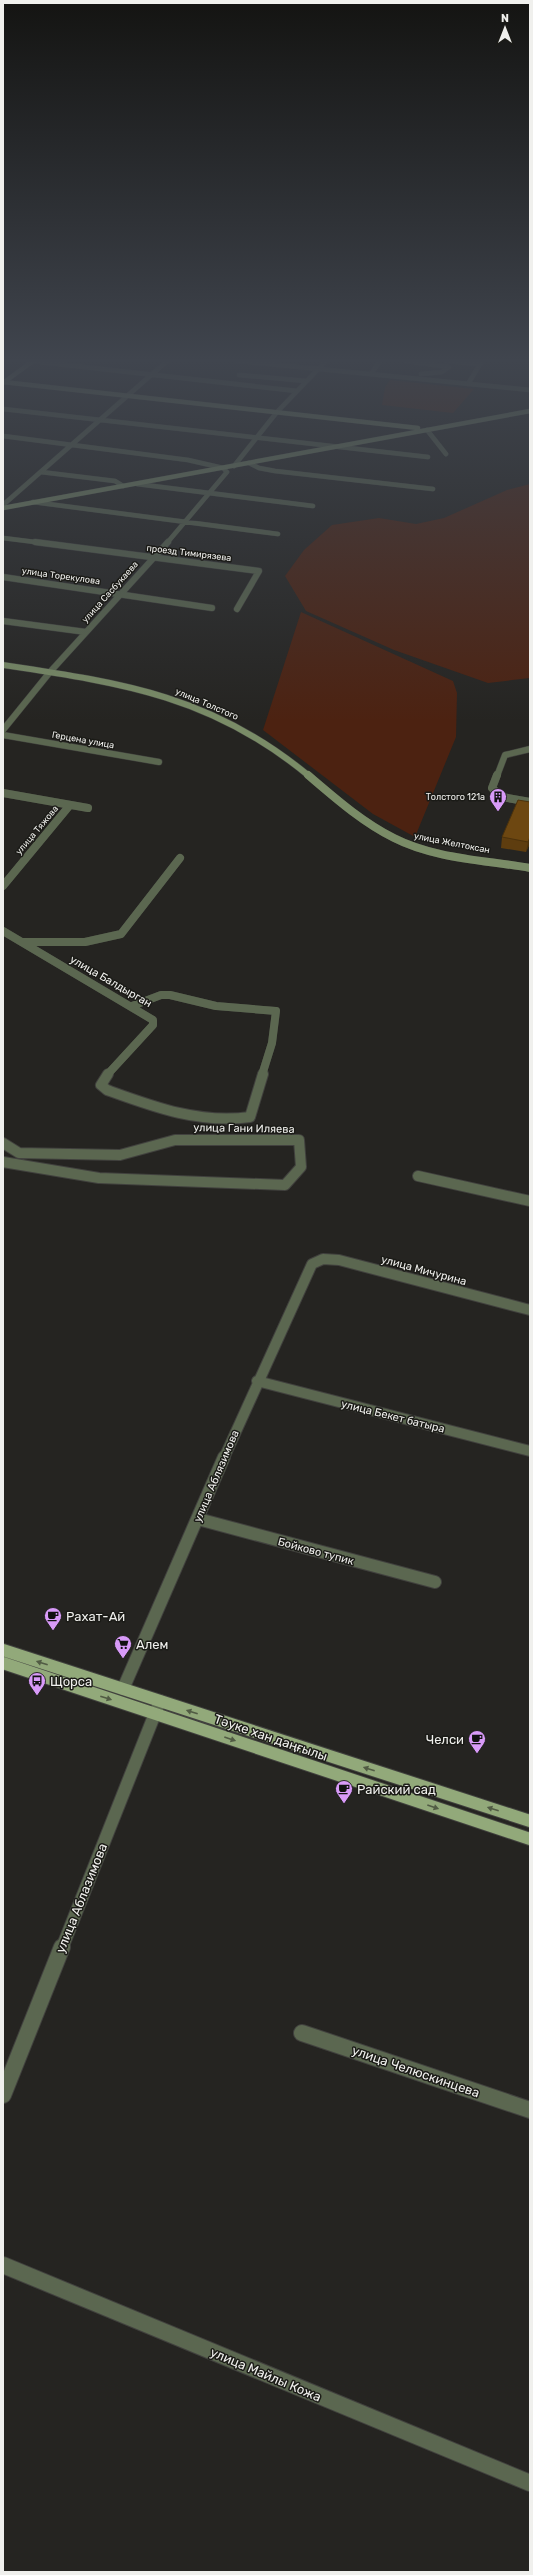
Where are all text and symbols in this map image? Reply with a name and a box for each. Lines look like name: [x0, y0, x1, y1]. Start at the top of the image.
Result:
north arrow: [485, 8, 525, 48]
text: N: [501, 12, 509, 25]
street label: проезд Тимирязева: [146, 543, 232, 563]
street label: улица Сасбукаева: [80, 559, 140, 625]
street label: улица Торекулова: [21, 566, 101, 586]
street label: улица Толстого: [174, 686, 240, 722]
street label: Герцена улица: [51, 730, 115, 750]
building icon: Толстого 121а: [488, 787, 508, 812]
place label: Толстого 121а: [426, 792, 485, 802]
street label: улица Тяжова: [14, 804, 60, 856]
street label: улица Желтоксан: [413, 831, 491, 855]
street label: улица Балдырган: [68, 953, 154, 1010]
street label: улица Гани Иляева: [193, 1121, 295, 1136]
street label: улица Мичурина: [380, 1253, 468, 1288]
street label: улица Бекет батыра: [340, 1397, 446, 1436]
street label: улица Аблязимова: [191, 1428, 242, 1524]
street label: Бойково тупик: [277, 1535, 355, 1568]
cafe icon: Рахат-Ай: [43, 1606, 63, 1631]
place label: Рахат-Ай: [66, 1609, 125, 1624]
supermarket icon: Алем: [113, 1634, 133, 1659]
place label: Алем: [136, 1637, 168, 1652]
one-way arrow: [36, 1660, 48, 1666]
bus stop icon: Щорса: [27, 1671, 47, 1696]
place label: Щорса: [50, 1674, 92, 1689]
one-way arrow: [101, 1695, 113, 1701]
one-way arrow: [186, 1708, 198, 1714]
street label: Тәуке хан даңғылы: [212, 1711, 329, 1764]
cafe icon: Челси: [467, 1729, 487, 1754]
place label: Челси: [426, 1732, 464, 1747]
one-way arrow: [224, 1736, 236, 1742]
one-way arrow: [363, 1766, 375, 1772]
cafe icon: Райский сад: [334, 1779, 354, 1804]
place label: Райский сад: [357, 1782, 436, 1797]
one-way arrow: [427, 1804, 439, 1810]
one-way arrow: [487, 1806, 499, 1812]
street label: улица Аблазимова: [53, 1841, 110, 1955]
street label: улица Челюскинцева: [350, 2043, 482, 2100]
street label: улица Майлы Кожа: [208, 2344, 323, 2405]

